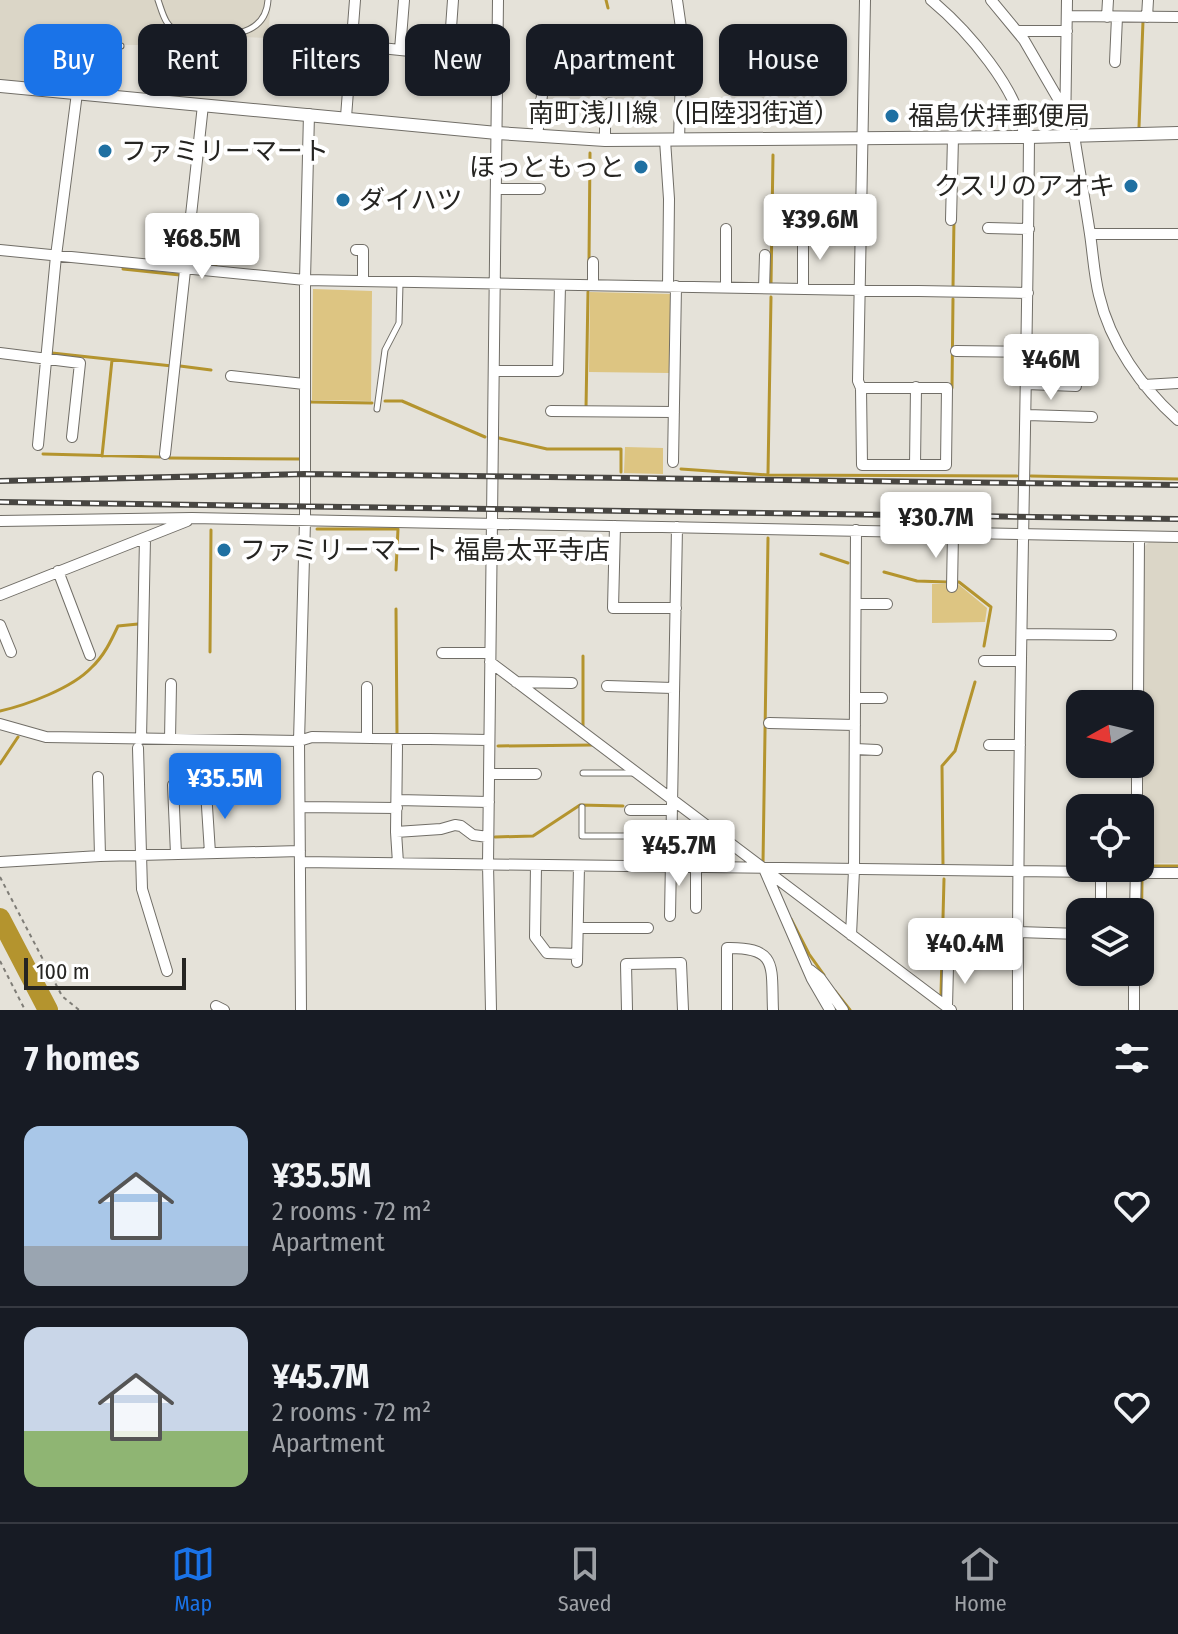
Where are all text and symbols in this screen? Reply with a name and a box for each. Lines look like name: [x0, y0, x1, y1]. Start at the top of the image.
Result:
chip: Buy: [24, 24, 122, 96]
chip: Rent: [138, 24, 247, 96]
chip: Filters: [263, 24, 389, 96]
chip: New: [405, 24, 510, 96]
chip: Apartment: [526, 24, 703, 96]
chip: House: [719, 24, 847, 96]
street label: 南町浅川線（旧陸羽街道）: [528, 98, 840, 129]
place label: 福島伏拝郵便局: [908, 101, 1090, 132]
marker: 福島伏拝郵便局: [883, 107, 901, 125]
place label: ファミリーマート: [121, 136, 329, 167]
marker: ファミリーマート: [96, 142, 114, 160]
place label: ほっともっと: [469, 152, 625, 183]
marker: ほっともっと: [632, 158, 650, 176]
place label: クスリのアオキ: [934, 171, 1115, 202]
marker: クスリのアオキ: [1122, 177, 1140, 195]
place label: ダイハツ: [359, 185, 462, 216]
marker: ダイハツ: [334, 191, 352, 209]
pin: ¥39.6M: [755, 194, 885, 262]
text: ¥39.6M: [782, 204, 858, 235]
pin: ¥68.5M: [137, 213, 267, 281]
text: ¥68.5M: [163, 223, 241, 254]
pin: ¥46M: [1004, 334, 1098, 402]
text: ¥46M: [1022, 344, 1080, 375]
pin: ¥30.7M: [871, 492, 1001, 560]
text: ¥30.7M: [898, 502, 974, 533]
place label: ファミリーマート 福島太平寺店: [240, 535, 610, 566]
marker: ファミリーマート 福島太平寺店: [215, 541, 233, 559]
north arrow: [1066, 690, 1154, 778]
map controls: [1066, 690, 1154, 986]
pin: ¥35.5M: [160, 753, 290, 821]
text: ¥35.5M: [187, 763, 263, 794]
button: locate: [1066, 794, 1154, 882]
pin: ¥45.7M: [614, 820, 744, 888]
text: ¥45.7M: [642, 830, 716, 861]
button: layers: [1066, 898, 1154, 986]
pin: ¥40.4M: [900, 918, 1030, 986]
text: ¥40.4M: [926, 928, 1004, 959]
scale bar: [24, 954, 186, 990]
text: 100 m: [36, 958, 90, 985]
icon: filters: [1110, 1036, 1154, 1080]
text: 7 homes: [24, 1038, 140, 1079]
text: ¥35.5M: [272, 1155, 371, 1196]
icon: home: [88, 1158, 184, 1254]
icon: heart: [1110, 1184, 1154, 1228]
text: 2 rooms · 72 m²: [272, 1196, 431, 1227]
text: Apartment: [272, 1227, 385, 1258]
text: ¥45.7M: [272, 1356, 369, 1397]
icon: home: [88, 1359, 184, 1455]
icon: heart: [1110, 1385, 1154, 1429]
text: 2 rooms · 72 m²: [272, 1397, 431, 1428]
text: Apartment: [272, 1428, 385, 1459]
tab: Map: [171, 1542, 215, 1617]
tab: Saved: [558, 1542, 612, 1617]
tab: Home: [954, 1542, 1007, 1617]

